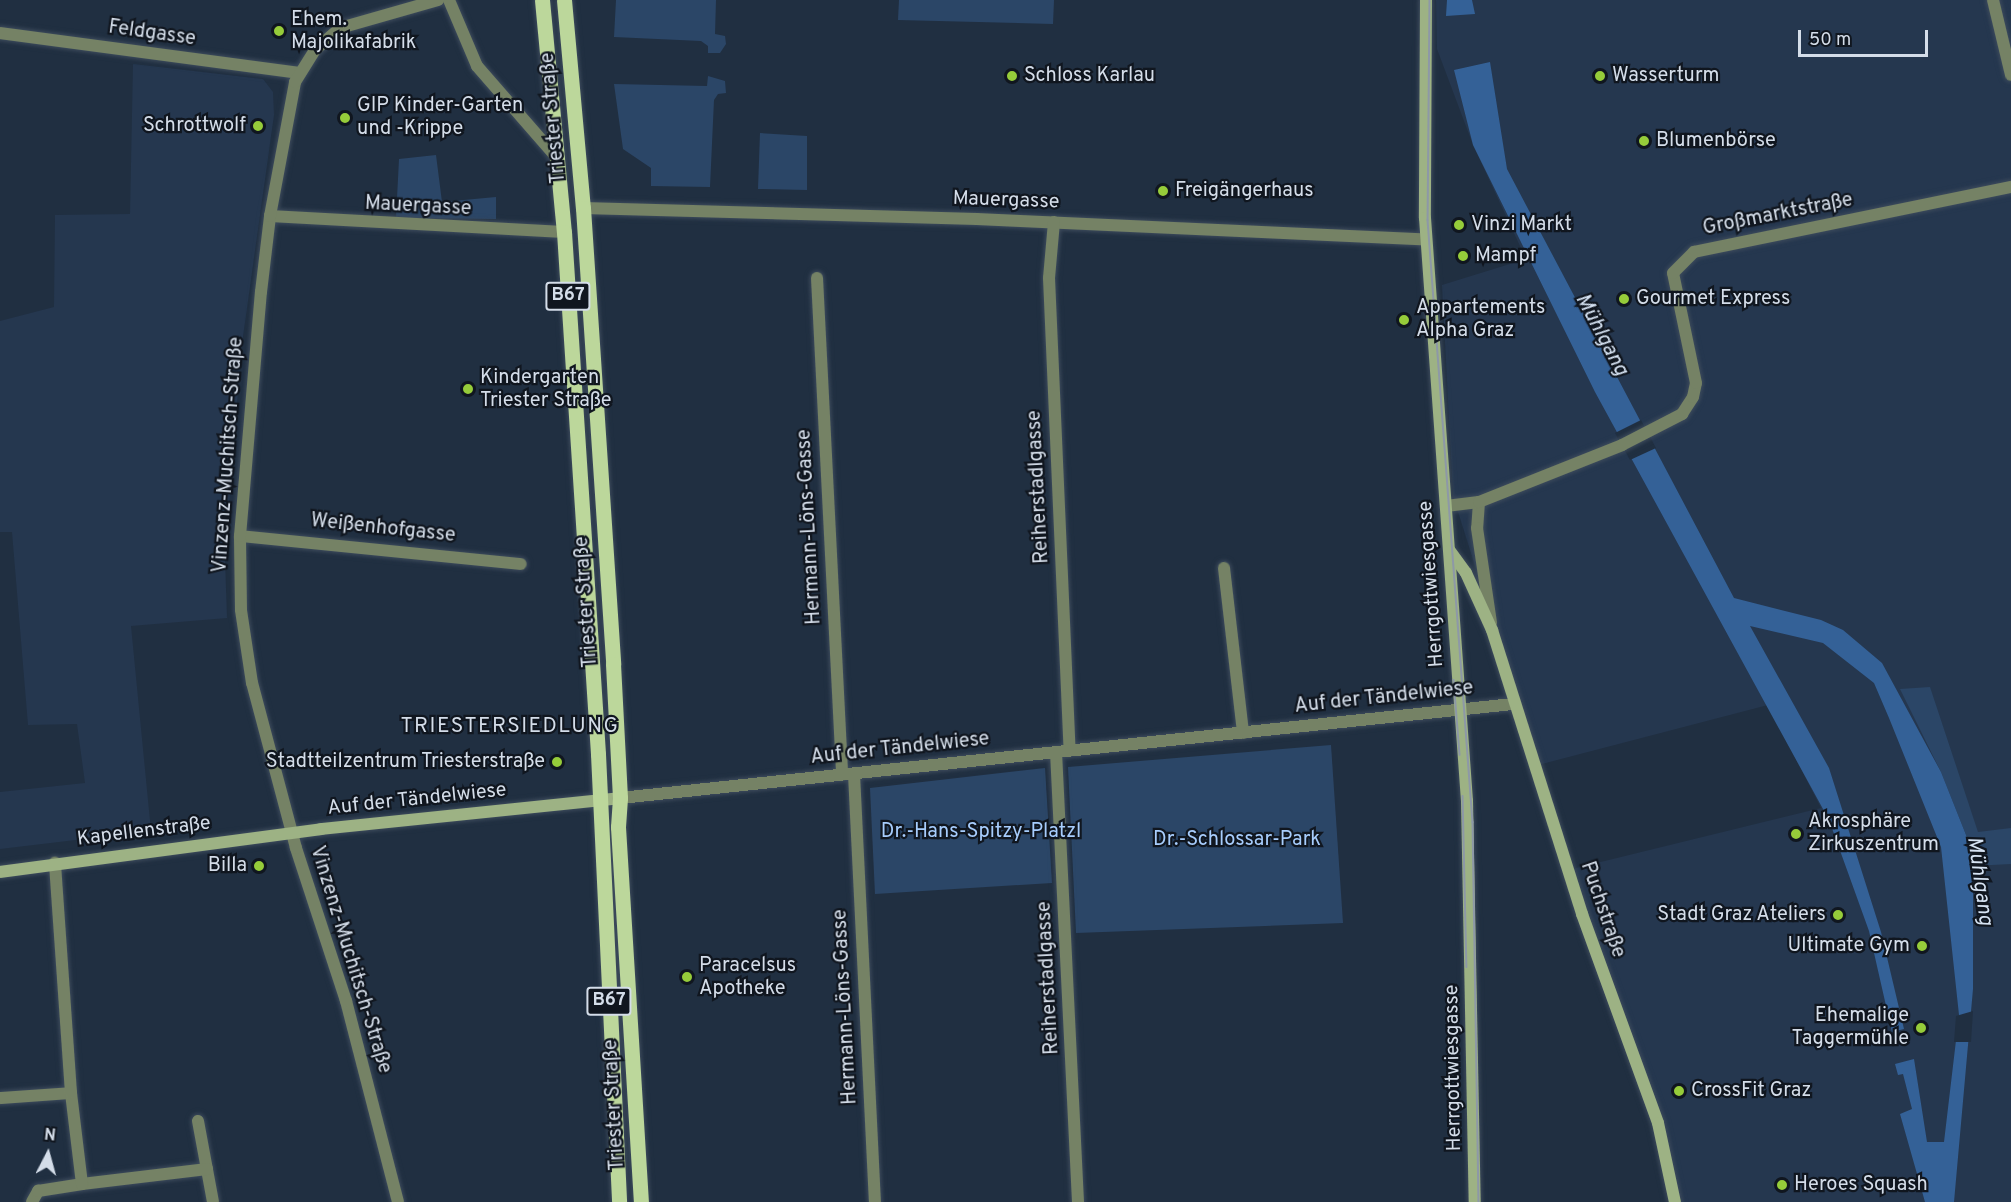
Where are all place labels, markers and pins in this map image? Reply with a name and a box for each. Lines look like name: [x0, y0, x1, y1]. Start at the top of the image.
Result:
place label: Ehem. Majolikafabrik: [291, 8, 416, 55]
marker: Ehem. Majolikafabrik: [272, 24, 286, 38]
place label: Schloss Karlau: [1024, 64, 1155, 88]
place label: Wasserturm: [1612, 64, 1719, 88]
marker: Schloss Karlau: [1005, 69, 1019, 83]
marker: Wasserturm: [1593, 69, 1607, 83]
place label: GIP Kinder-Garten und -Krippe: [357, 94, 523, 141]
marker: GIP Kinder-Garten und -Krippe: [338, 111, 352, 125]
place label: Schrottwolf: [143, 114, 246, 138]
marker: Schrottwolf: [251, 119, 265, 133]
place label: Blumenbörse: [1656, 129, 1776, 153]
marker: Blumenbörse: [1637, 134, 1651, 148]
place label: Freigängerhaus: [1175, 179, 1314, 203]
marker: Freigängerhaus: [1156, 184, 1170, 198]
place label: Vinzi Markt: [1471, 213, 1572, 237]
marker: Vinzi Markt: [1452, 218, 1466, 232]
place label: Mampf: [1475, 244, 1536, 268]
marker: Mampf: [1456, 249, 1470, 263]
place label: Gourmet Express: [1636, 287, 1790, 311]
marker: Gourmet Express: [1617, 292, 1631, 306]
place label: Appartements Alpha Graz: [1416, 296, 1545, 343]
marker: Appartements Alpha Graz: [1397, 313, 1411, 327]
place label: Kindergarten Triester Straße: [480, 366, 611, 413]
marker: Kindergarten Triester Straße: [461, 382, 475, 396]
place label: Stadtteilzentrum Triesterstraße: [265, 750, 545, 774]
marker: Stadtteilzentrum Triesterstraße: [550, 755, 564, 769]
place label: Akrosphäre Zirkuszentrum: [1808, 810, 1939, 857]
marker: Akrosphäre Zirkuszentrum: [1789, 827, 1803, 841]
place label: Billa: [208, 854, 247, 878]
marker: Billa: [252, 859, 266, 873]
place label: Stadt Graz Ateliers: [1656, 903, 1826, 927]
marker: Stadt Graz Ateliers: [1831, 908, 1845, 922]
place label: Ultimate Gym: [1788, 934, 1910, 958]
marker: Ultimate Gym: [1915, 939, 1929, 953]
place label: Paracelsus Apotheke: [699, 954, 796, 1001]
marker: Paracelsus Apotheke: [680, 970, 694, 984]
place label: Ehemalige Taggermühle: [1791, 1005, 1909, 1052]
marker: Ehemalige Taggermühle: [1914, 1021, 1928, 1035]
place label: CrossFit Graz: [1691, 1079, 1811, 1103]
marker: CrossFit Graz: [1672, 1084, 1686, 1098]
place label: Heroes Squash: [1794, 1173, 1928, 1197]
marker: Heroes Squash: [1775, 1178, 1789, 1192]

